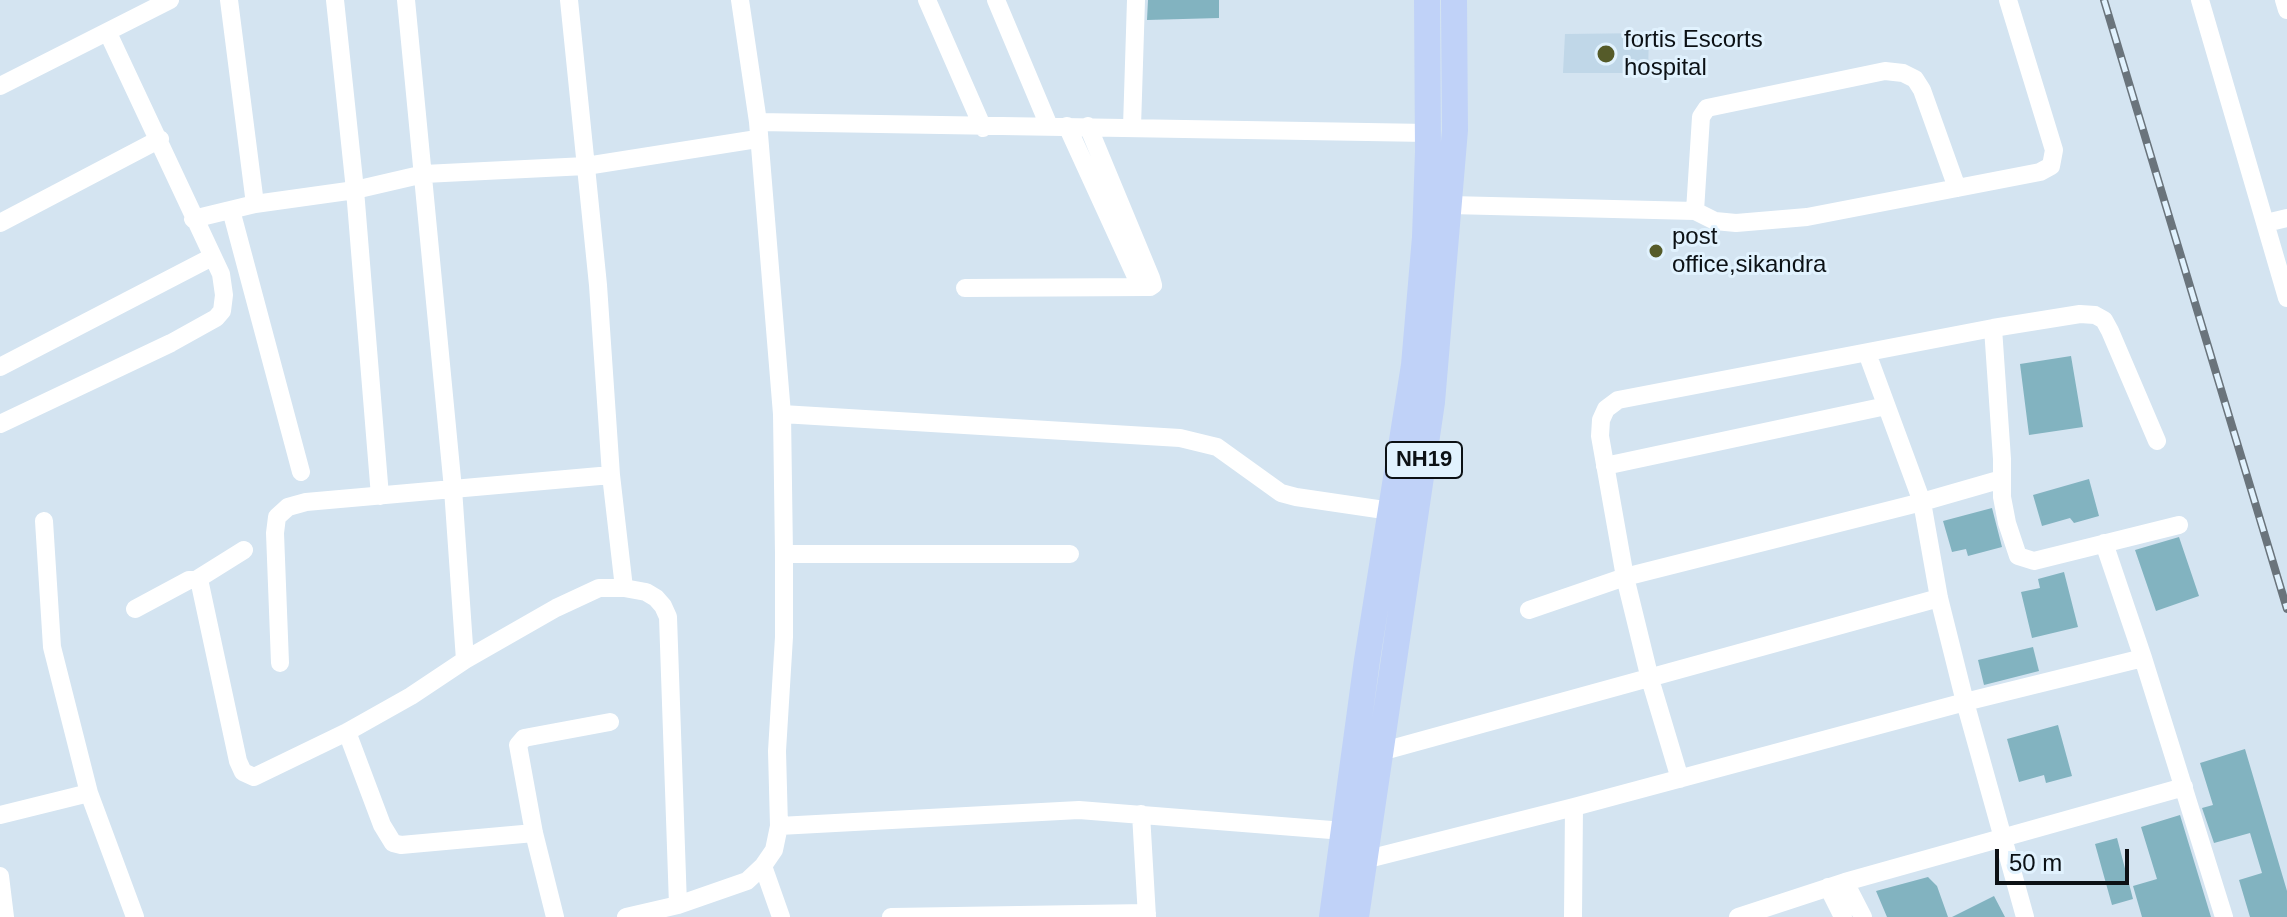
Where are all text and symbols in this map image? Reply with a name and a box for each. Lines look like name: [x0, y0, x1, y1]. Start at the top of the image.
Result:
place label: fortis Escorts hospital: [1624, 26, 1763, 82]
marker: fortis Escorts hospital: [1595, 43, 1617, 65]
place label: post office,sikandra: [1672, 223, 1826, 279]
marker: post office,sikandra: [1647, 242, 1665, 260]
road number: NH19: [1386, 442, 1462, 478]
scale bar: [1999, 833, 2133, 883]
text: 50 m: [2009, 849, 2062, 876]

